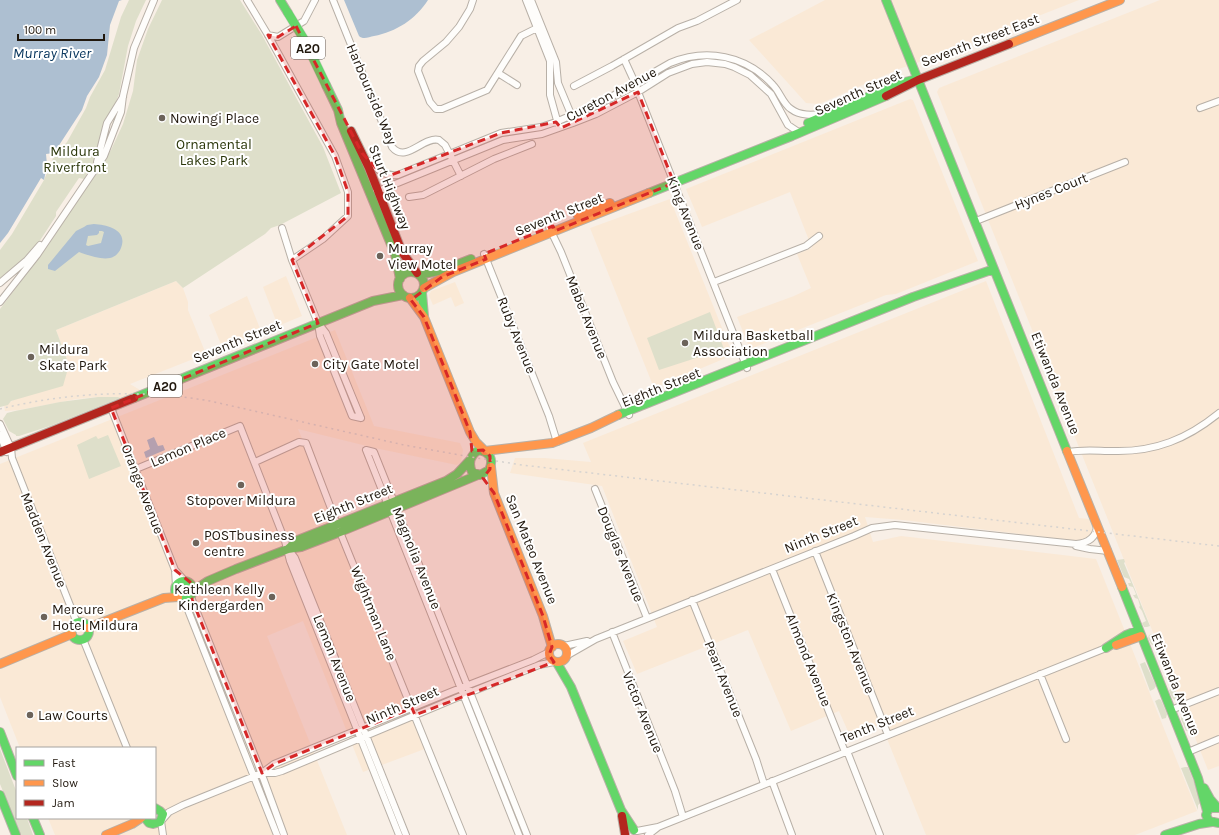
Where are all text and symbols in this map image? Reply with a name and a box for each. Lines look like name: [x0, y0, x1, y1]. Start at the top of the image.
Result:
street label: Seventh Street East: [919, 10, 1042, 71]
scale bar: [18, 16, 104, 42]
text: 100 m: [24, 23, 56, 37]
road number: A20: [291, 37, 325, 59]
street label: Harbourside Way: [343, 41, 401, 148]
water label: Murray River: [13, 44, 92, 62]
street label: Cureton Avenue: [563, 63, 659, 125]
street label: Seventh Street: [812, 66, 905, 119]
place label: Nowingi Place: [170, 110, 259, 127]
marker: Nowingi Place: [157, 113, 167, 123]
park label: Ornamental Lakes Park: [176, 136, 252, 169]
street label: Sturt Highway: [365, 142, 414, 233]
park label: Mildura Riverfront: [43, 143, 107, 176]
street label: Hynes Court: [1012, 169, 1090, 214]
street label: King Avenue: [663, 174, 708, 253]
street label: Seventh Street: [513, 189, 606, 240]
place label: Murray View Motel: [388, 240, 457, 273]
marker: Murray View Motel: [375, 251, 385, 261]
street label: Mabel Avenue: [562, 273, 611, 361]
street label: Ruby Avenue: [493, 294, 540, 376]
street label: Seventh Street: [191, 316, 284, 367]
place label: Mildura Basketball Association: [693, 327, 814, 360]
street label: Etiwanda Avenue: [1027, 329, 1084, 437]
marker: Mildura Basketball Association: [680, 338, 690, 348]
place label: Mildura Skate Park: [39, 341, 107, 374]
marker: Mildura Skate Park: [26, 352, 36, 362]
place label: City Gate Motel: [323, 356, 419, 373]
marker: City Gate Motel: [310, 359, 320, 369]
street label: Eighth Street: [619, 364, 703, 411]
road number: A20: [148, 375, 182, 397]
street label: Lemon Place: [148, 424, 228, 471]
street label: Orange Avenue: [118, 442, 167, 536]
marker: Stopover Mildura: [236, 480, 246, 490]
street label: Eighth Street: [311, 480, 395, 527]
street label: Madden Avenue: [17, 490, 70, 590]
place label: Stopover Mildura: [186, 492, 296, 509]
street label: San Mateo Avenue: [502, 492, 561, 607]
street label: Douglas Avenue: [594, 504, 647, 604]
street label: Magnolia Avenue: [388, 505, 445, 612]
street label: Ninth Street: [782, 512, 860, 557]
place label: POSTbusiness centre: [204, 527, 295, 560]
marker: POSTbusiness centre: [191, 538, 201, 548]
street label: Wightman Lane: [347, 563, 400, 663]
place label: Kathleen Kelly Kindergarden: [174, 581, 264, 614]
street label: Kingston Avenue: [823, 590, 878, 696]
marker: Kathleen Kelly Kindergarden: [267, 592, 277, 602]
place label: Mercure Hotel Mildura: [52, 601, 138, 634]
street label: Almond Avenue: [782, 611, 835, 709]
marker: Mercure Hotel Mildura: [39, 612, 49, 622]
street label: Lemon Avenue: [309, 612, 360, 704]
street label: Etiwanda Avenue: [1147, 630, 1204, 738]
street label: Pearl Avenue: [700, 638, 747, 720]
street label: Victor Avenue: [618, 669, 667, 756]
street label: Ninth Street: [363, 682, 441, 728]
street label: Tenth Street: [838, 702, 916, 747]
place label: Law Courts: [38, 707, 108, 724]
marker: Law Courts: [25, 710, 35, 720]
legend: [16, 747, 156, 819]
text: Fast: [52, 756, 76, 770]
text: Slow: [52, 776, 78, 790]
text: Jam: [52, 796, 75, 810]

